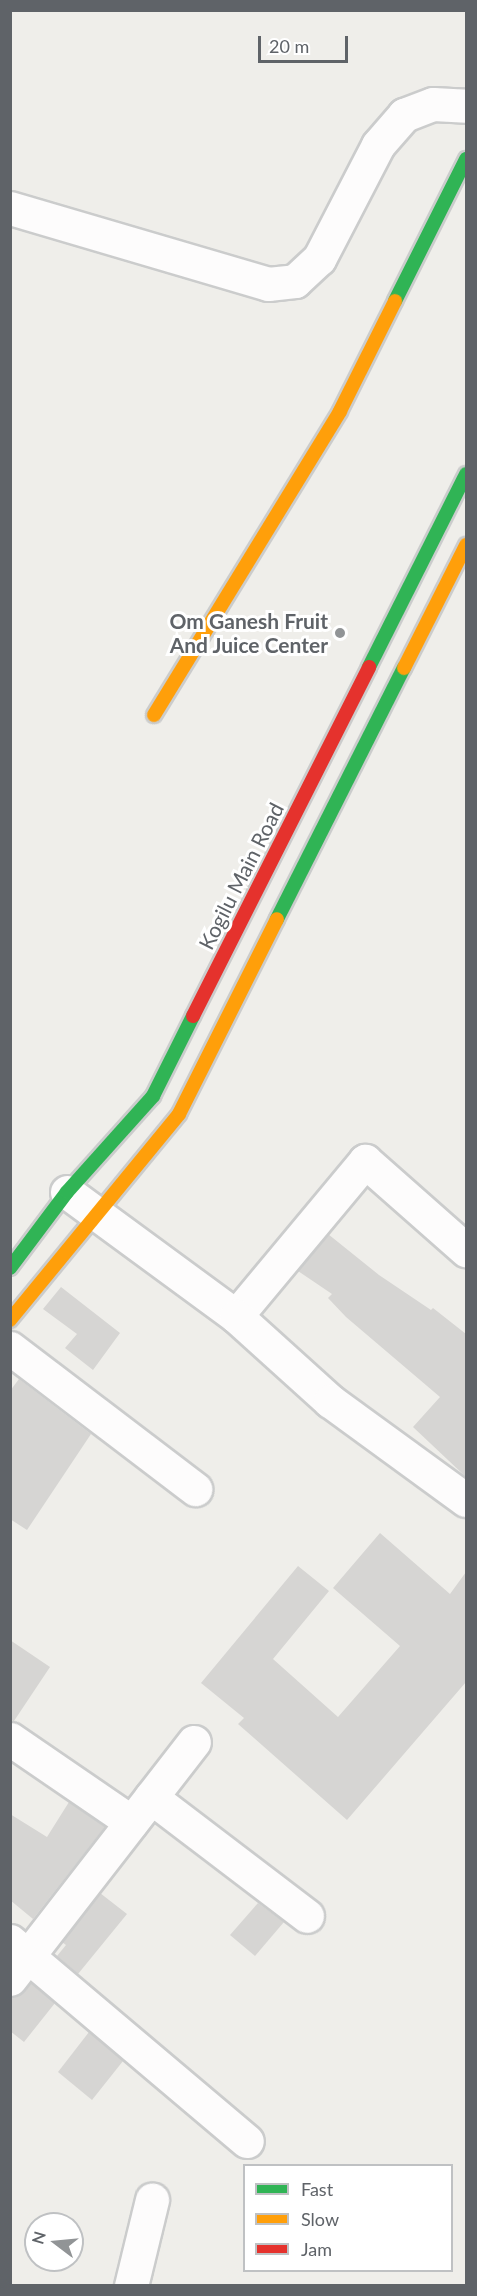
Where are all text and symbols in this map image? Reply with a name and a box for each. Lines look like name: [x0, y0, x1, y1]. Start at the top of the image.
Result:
scale bar: [261, 24, 351, 62]
text: 20 m: [269, 35, 309, 57]
place label: Om Ganesh Fruit And Juice Center: [169, 608, 328, 658]
marker: Om Ganesh Fruit And Juice Center: [333, 626, 347, 640]
street label: Kogilu Main Road: [193, 798, 289, 954]
legend: [243, 2164, 453, 2272]
text: Fast: [301, 2178, 333, 2200]
text: Slow: [301, 2208, 339, 2230]
north arrow: [24, 2212, 84, 2272]
text: N: [27, 2229, 49, 2246]
text: Jam: [301, 2238, 332, 2260]

